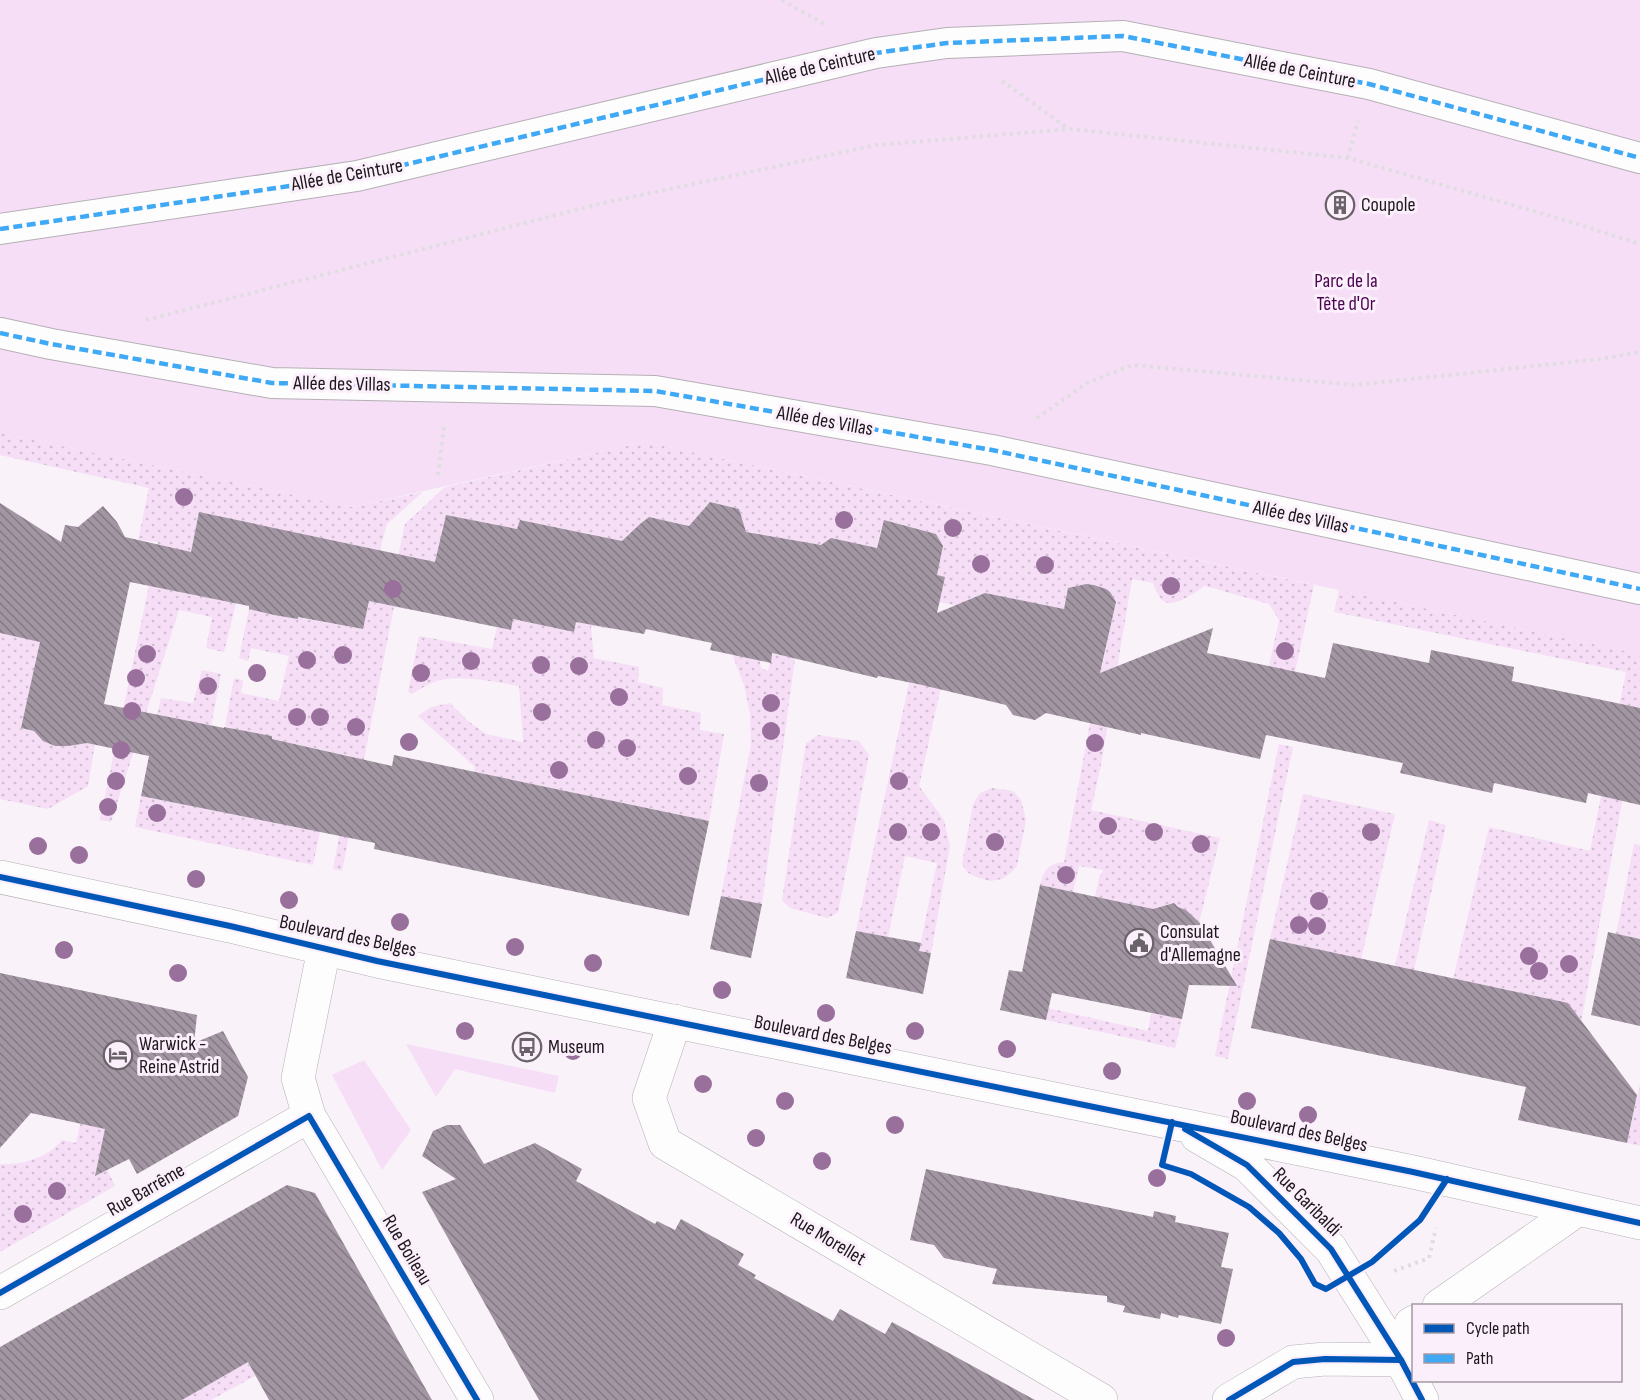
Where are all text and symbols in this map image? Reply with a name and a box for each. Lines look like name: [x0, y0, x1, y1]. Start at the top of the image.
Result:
street label: Allée de Ceinture: [761, 42, 878, 91]
street label: Allée de Ceinture: [1241, 48, 1358, 94]
street label: Allée de Ceinture: [288, 153, 405, 197]
building icon: Coupole: [1324, 189, 1356, 221]
place label: Coupole: [1361, 193, 1416, 217]
park label: Parc de la Tête d'Or: [1314, 269, 1378, 316]
street label: Allée des Villas: [292, 371, 391, 397]
street label: Allée des Villas: [774, 401, 875, 441]
street label: Allée des Villas: [1250, 495, 1351, 539]
street label: Boulevard des Belges: [277, 910, 419, 962]
place label: Consulat d'Allemagne: [1160, 920, 1241, 967]
public building icon: Consulat d'Allemagne: [1123, 927, 1155, 959]
street label: Boulevard des Belges: [752, 1010, 894, 1060]
bus stop icon: Museum: [511, 1031, 543, 1063]
place label: Warwick - Reine Astrid: [139, 1032, 219, 1079]
place label: Museum: [548, 1035, 605, 1059]
hotel icon: Warwick - Reine Astrid: [102, 1039, 134, 1071]
street label: Boulevard des Belges: [1228, 1105, 1370, 1157]
street label: Rue Barrême: [103, 1158, 189, 1222]
street label: Rue Garibaldi: [1268, 1163, 1346, 1241]
street label: Rue Morellet: [786, 1207, 870, 1271]
street label: Rue Boileau: [377, 1211, 437, 1289]
legend: [1412, 1304, 1622, 1382]
text: Cycle path: [1466, 1318, 1530, 1339]
text: Path: [1466, 1348, 1494, 1369]

